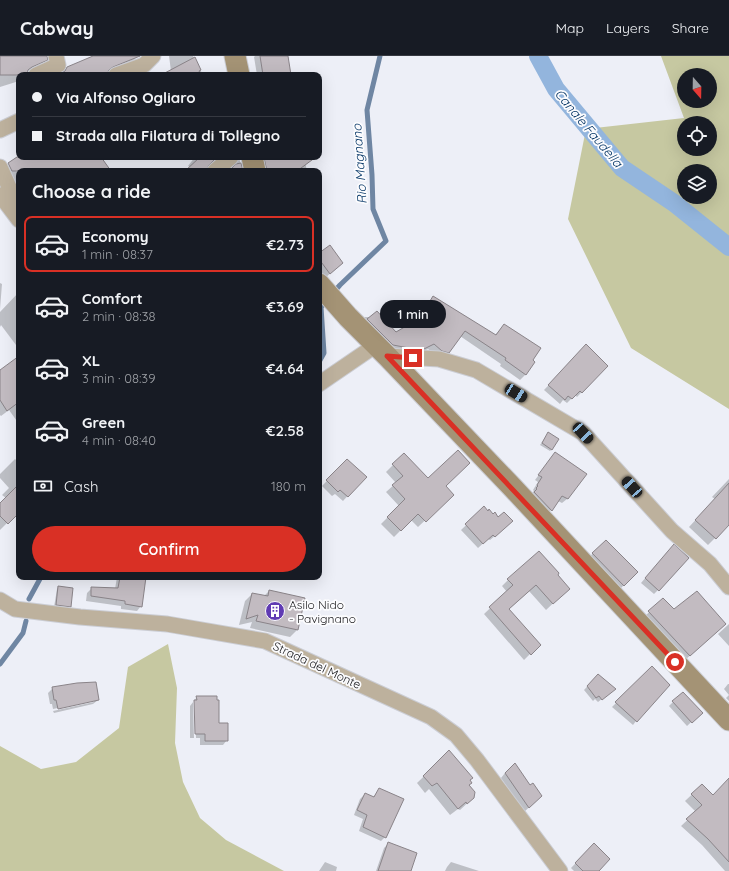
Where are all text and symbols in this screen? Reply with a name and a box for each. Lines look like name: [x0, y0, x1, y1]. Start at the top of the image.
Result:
text: Cabway: [20, 16, 94, 40]
text: Map: [555, 19, 584, 37]
text: Layers: [606, 19, 650, 37]
text: Share: [672, 19, 709, 37]
north arrow: [677, 68, 717, 108]
map controls: [677, 68, 717, 204]
water label: Canale Faudella: [552, 86, 627, 171]
text: Via Alfonso Ogliaro: [56, 88, 196, 107]
button: locate: [677, 116, 717, 156]
water label: Rio Magnano: [348, 122, 370, 205]
text: Strada alla Filatura di Tollegno: [56, 126, 280, 145]
button: layers: [677, 164, 717, 204]
text: Choose a ride: [32, 180, 151, 203]
icon: car: [34, 226, 70, 262]
text: Economy: [82, 227, 149, 246]
text: €2.73: [266, 235, 304, 254]
text: 1 min · 08:37: [82, 246, 153, 262]
icon: car: [34, 288, 70, 324]
text: Comfort: [82, 289, 143, 308]
text: €3.69: [266, 297, 304, 316]
callout: 1 min: [380, 300, 446, 328]
text: 1 min: [397, 306, 429, 322]
text: 2 min · 08:38: [82, 308, 156, 324]
route end: [404, 349, 422, 367]
icon: car: [34, 350, 70, 386]
text: XL: [82, 351, 100, 370]
text: €4.64: [266, 359, 304, 378]
text: 3 min · 08:39: [82, 370, 155, 386]
car: [503, 382, 529, 404]
icon: car: [34, 412, 70, 448]
text: Green: [82, 413, 125, 432]
car: [570, 420, 596, 446]
text: €2.58: [266, 421, 304, 440]
text: 4 min · 08:40: [82, 432, 156, 448]
car: [620, 474, 644, 500]
icon: cash: [32, 475, 54, 497]
text: Cash: [64, 477, 98, 496]
text: 180 m: [271, 478, 306, 494]
button: Confirm: [32, 526, 306, 572]
place label: Asilo Nido - Pavignano: [289, 597, 356, 626]
building icon: Asilo Nido - Pavignano: [264, 600, 286, 622]
street label: Strada del Monte: [271, 638, 364, 692]
route start: [666, 653, 684, 671]

